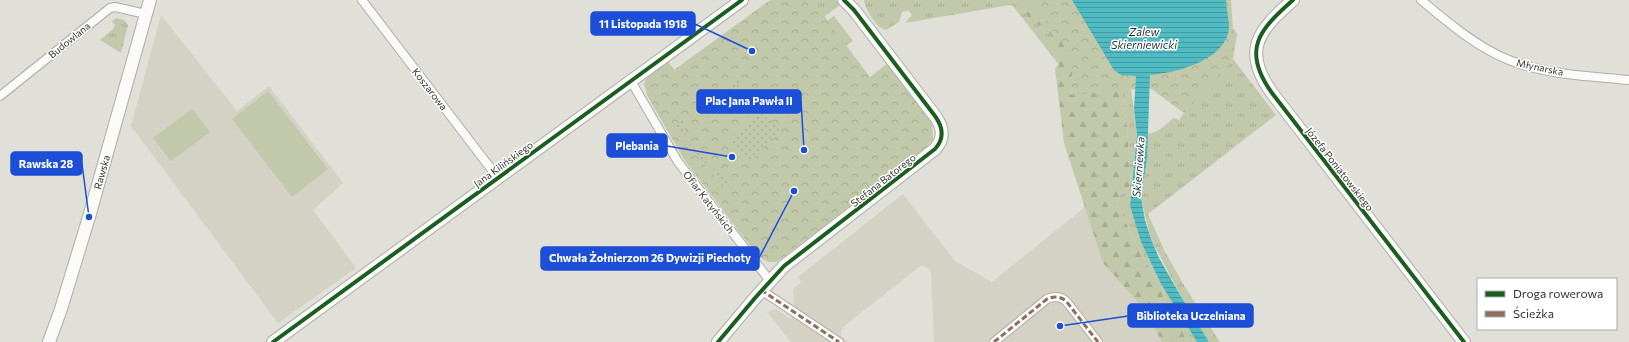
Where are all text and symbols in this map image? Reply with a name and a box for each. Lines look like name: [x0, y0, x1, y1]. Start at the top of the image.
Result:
callout: 11 Listopada 1918: [591, 12, 695, 35]
text: 11 Listopada 1918: [599, 17, 687, 30]
street label: Budowlana: [46, 19, 92, 61]
water label: Zalew Skierniewicki: [1111, 25, 1178, 51]
street label: Młynarska: [1515, 56, 1565, 78]
street label: Koszarowa: [410, 66, 450, 112]
callout: Plac Jana Pawła II: [697, 90, 801, 113]
text: Plac Jana Pawła II: [705, 94, 793, 108]
street label: Józefa Poniatowskiego: [1304, 125, 1376, 213]
callout: Plebania: [607, 134, 667, 157]
water label: Skierniewka: [1129, 136, 1147, 198]
street label: Jana Kilińskiego: [471, 138, 535, 190]
text: Plebania: [615, 139, 659, 152]
street label: Stefana Batorego: [848, 151, 918, 209]
callout: Rawska 28: [11, 152, 82, 175]
street label: Rawska: [91, 154, 112, 191]
text: Rawska 28: [19, 157, 73, 170]
street label: Ofiar Katyńskich: [681, 168, 737, 236]
callout: Chwała Żołnierzom 26 Dywizji Piechoty: [541, 247, 759, 270]
text: Chwała Żołnierzom 26 Dywizji Piechoty: [549, 251, 751, 264]
legend: [1477, 278, 1617, 330]
text: Droga rowerowa: [1513, 286, 1603, 300]
callout: Biblioteka Uczelniana: [1128, 304, 1253, 327]
text: Ścieżka: [1513, 306, 1554, 320]
text: Biblioteka Uczelniana: [1136, 309, 1246, 322]

